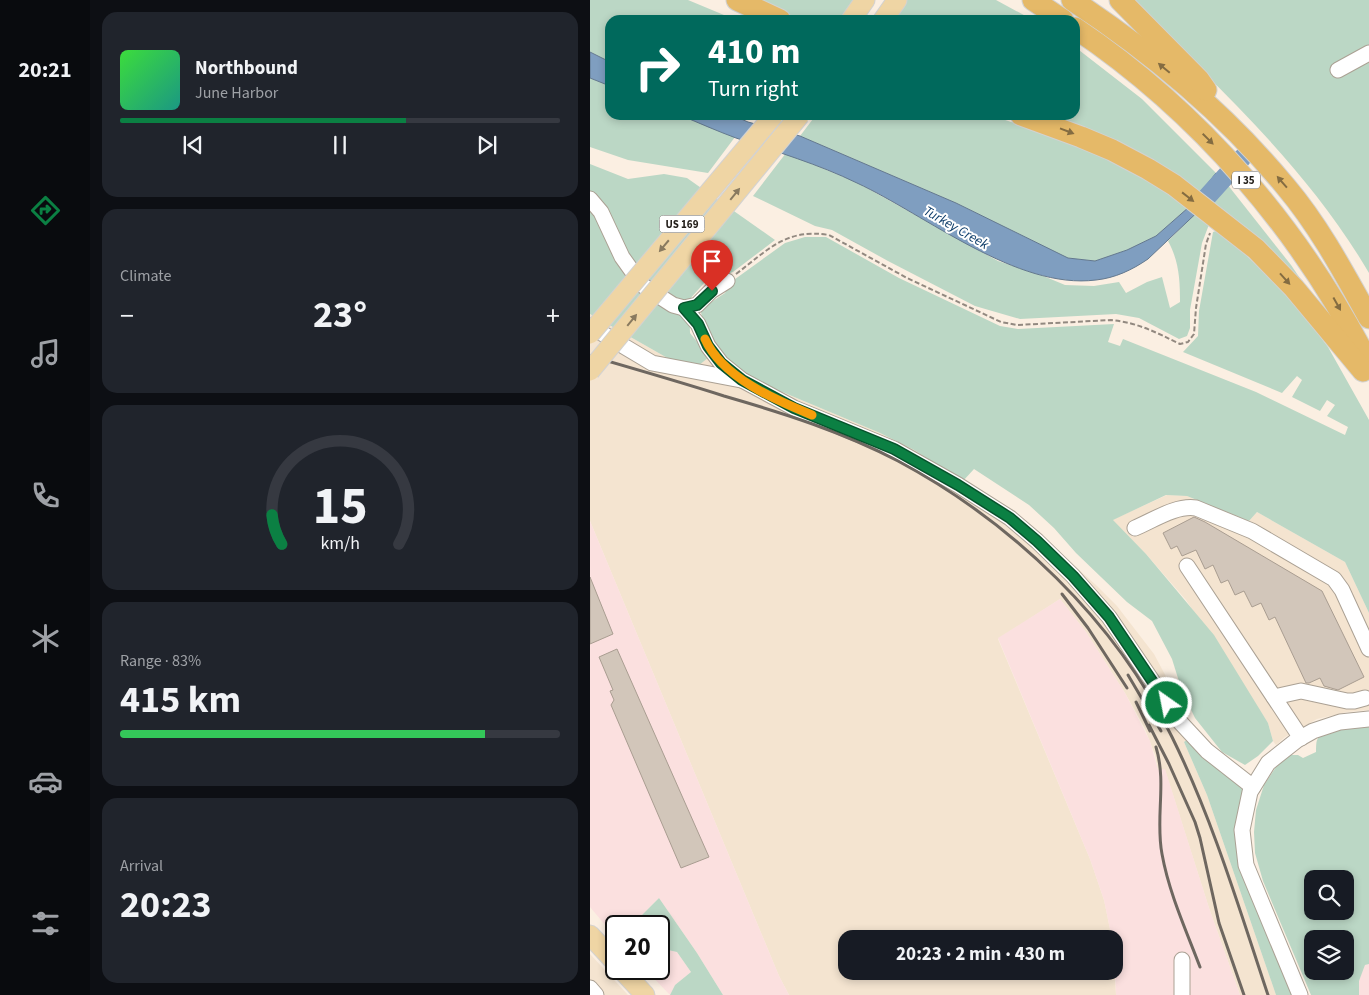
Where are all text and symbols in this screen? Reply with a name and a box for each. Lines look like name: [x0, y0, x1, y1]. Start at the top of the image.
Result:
text: 410 m: [708, 27, 800, 77]
icon: right: [625, 35, 690, 100]
text: 20:21: [18, 54, 72, 86]
text: Northbound: [195, 55, 298, 82]
one-way arrow: [1158, 63, 1171, 74]
text: Turn right: [708, 73, 798, 105]
text: June Harbor: [195, 82, 278, 104]
one-way arrow: [1060, 127, 1075, 135]
icon: previous: [179, 131, 207, 159]
icon: pause: [326, 131, 354, 159]
icon: next: [473, 131, 501, 159]
one-way arrow: [1202, 133, 1214, 145]
road number: I 35: [1232, 172, 1260, 188]
one-way arrow: [1276, 177, 1288, 189]
one-way arrow: [729, 188, 740, 201]
one-way arrow: [1181, 191, 1194, 202]
icon: directions: [28, 193, 63, 228]
water label: Turkey Creek: [920, 201, 993, 255]
road number: US 169: [660, 215, 704, 232]
one-way arrow: [658, 239, 669, 252]
pin: [691, 240, 733, 291]
icon: arrive: [698, 247, 726, 275]
text: Climate: [120, 265, 171, 287]
one-way arrow: [1279, 272, 1291, 284]
text: 23°: [313, 288, 367, 342]
text: −: [120, 296, 134, 336]
text: +: [546, 296, 560, 336]
one-way arrow: [1332, 298, 1341, 311]
one-way arrow: [626, 314, 637, 327]
icon: music: [28, 336, 63, 371]
text: 15: [313, 470, 367, 544]
icon: phone: [28, 478, 63, 513]
text: km/h: [320, 531, 360, 556]
icon: climate: [28, 621, 63, 656]
text: Range · 83%: [120, 650, 201, 672]
text: 415 km: [120, 673, 241, 727]
position arrow: [1140, 676, 1192, 728]
icon: car: [28, 764, 63, 799]
text: Arrival: [120, 855, 163, 877]
map controls: [1304, 870, 1354, 980]
button: search: [1304, 870, 1354, 920]
text: 20:23: [120, 878, 212, 932]
icon: filters: [28, 906, 63, 941]
speed limit sign: 20: [605, 915, 670, 980]
button: layers: [1304, 930, 1354, 980]
text: 20:23 · 2 min · 430 m: [896, 941, 1065, 968]

